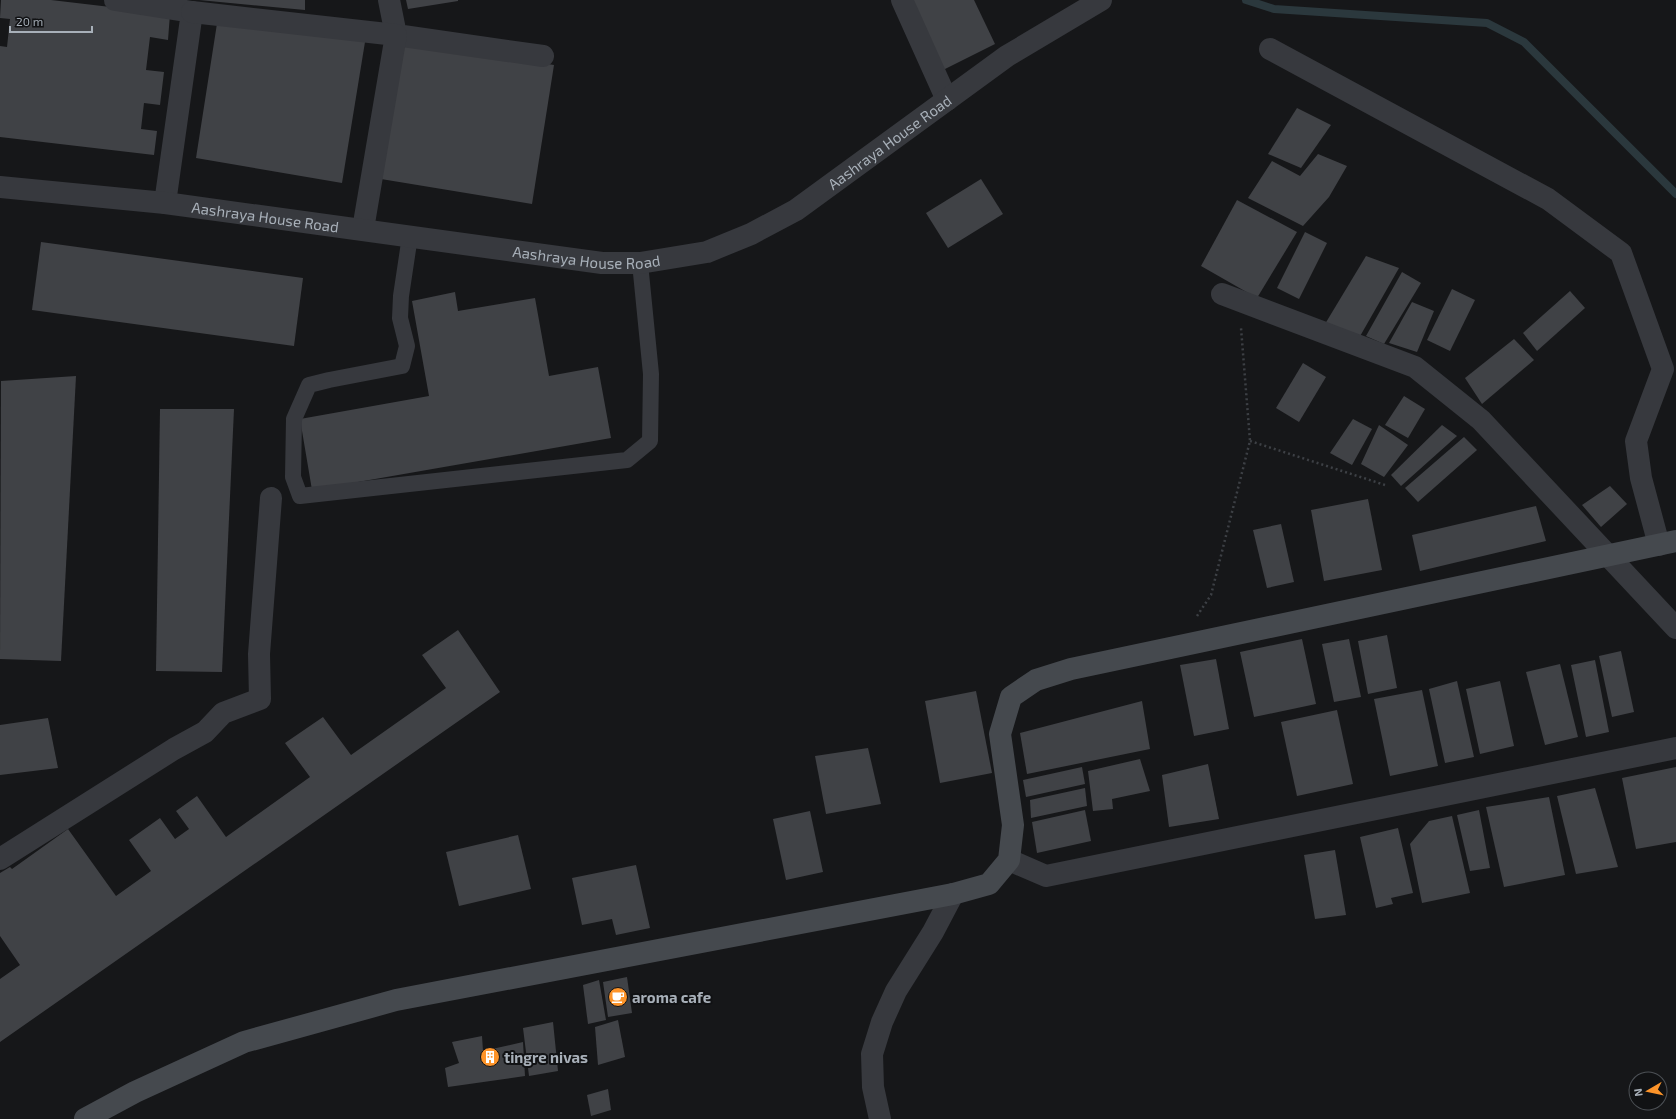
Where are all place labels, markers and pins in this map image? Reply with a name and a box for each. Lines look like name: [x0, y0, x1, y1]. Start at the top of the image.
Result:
cafe icon: aroma cafe: [607, 986, 629, 1008]
place label: aroma cafe: [632, 988, 711, 1006]
building icon: tingre nivas: [479, 1046, 501, 1068]
place label: tingre nivas: [504, 1048, 588, 1066]

